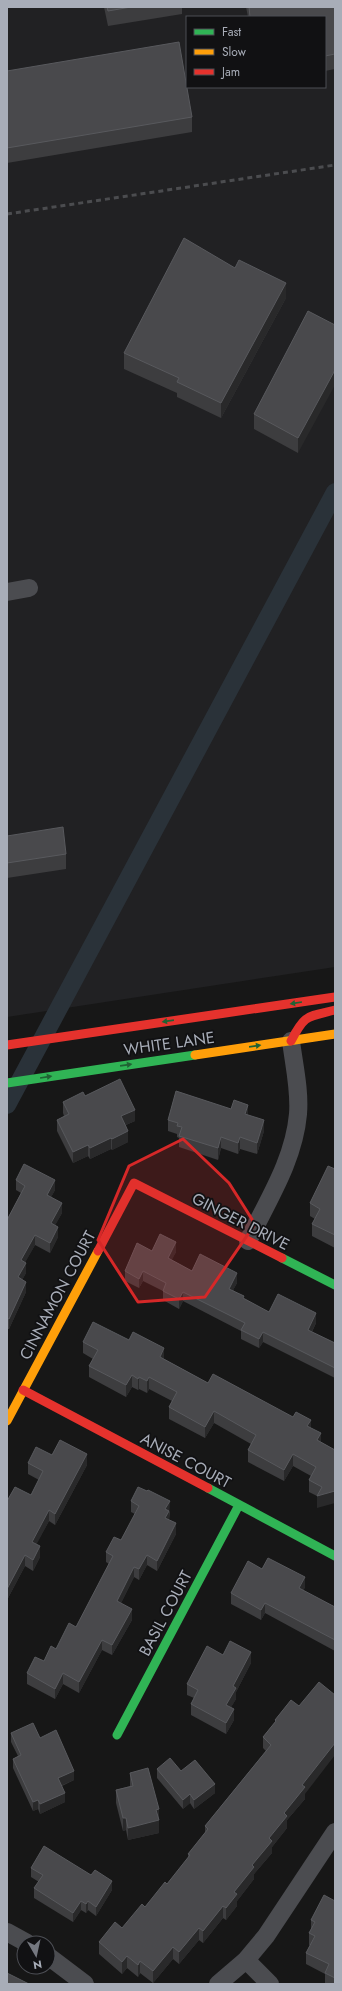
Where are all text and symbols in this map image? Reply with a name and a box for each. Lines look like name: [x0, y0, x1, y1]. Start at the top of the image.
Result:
legend: [186, 16, 326, 88]
text: Fast: [222, 23, 241, 41]
text: Slow: [222, 43, 247, 61]
text: Jam: [220, 63, 240, 81]
one-way arrow: [290, 1000, 303, 1006]
one-way arrow: [162, 1018, 174, 1024]
street label: WHITE LANE: [122, 1026, 216, 1061]
one-way arrow: [249, 1043, 261, 1049]
one-way arrow: [120, 1062, 133, 1068]
one-way arrow: [39, 1074, 52, 1080]
street label: GINGER DRIVE: [188, 1187, 294, 1256]
street label: CINNAMON COURT: [14, 1226, 101, 1364]
street label: ANISE COURT: [137, 1427, 235, 1494]
street label: BASIL COURT: [133, 1566, 198, 1660]
north arrow: [16, 1935, 56, 1975]
text: N: [32, 1956, 43, 1973]

